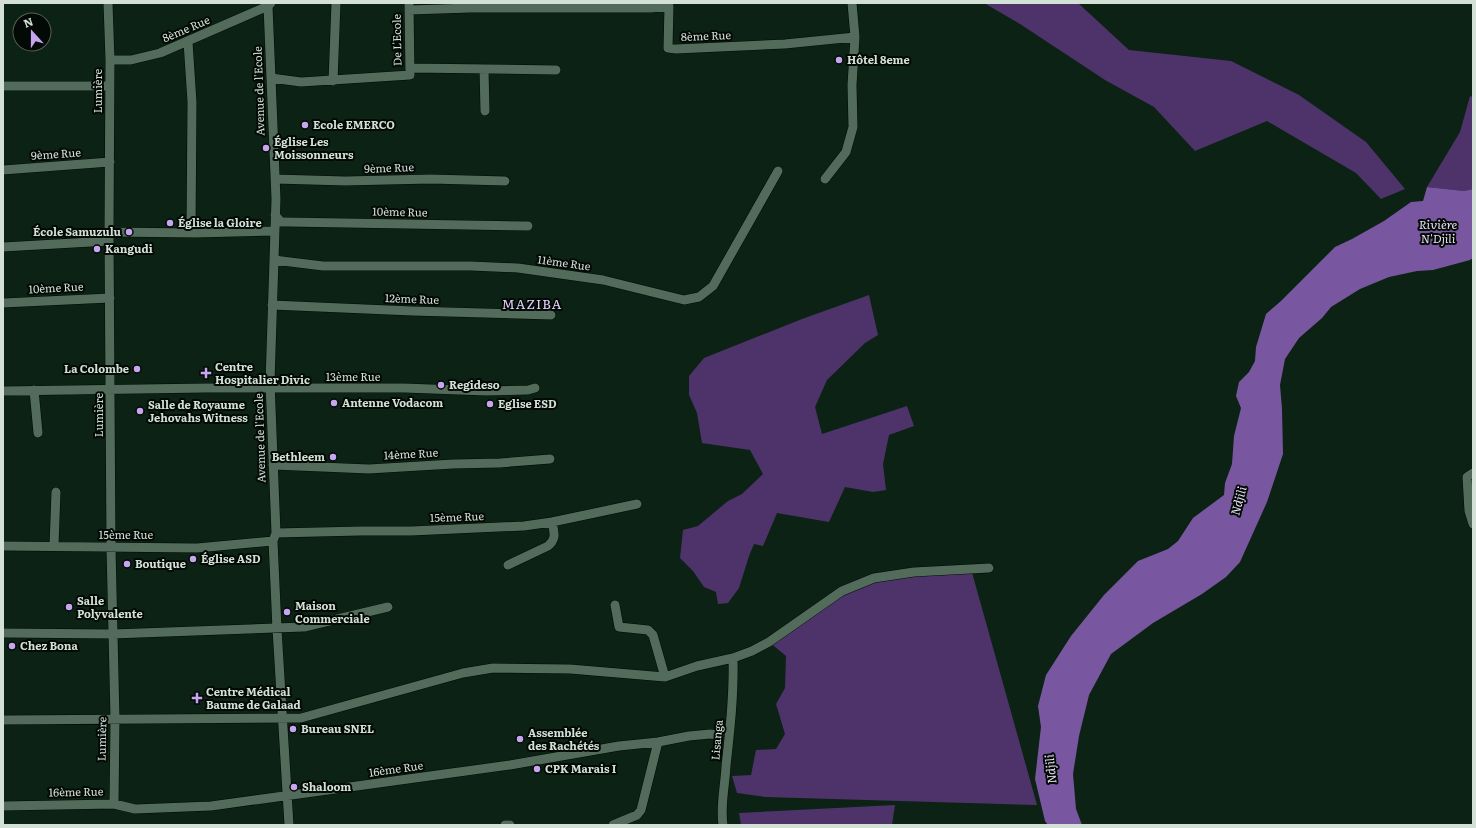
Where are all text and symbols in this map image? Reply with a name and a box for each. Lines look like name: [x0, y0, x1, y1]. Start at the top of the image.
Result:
street label: 8ème Rue: [159, 11, 212, 45]
north arrow: [12, 12, 52, 52]
text: N: [21, 13, 35, 31]
street label: De L'Ecole: [388, 13, 404, 66]
street label: 8ème Rue: [681, 26, 732, 44]
street label: Avenue de l'Ecole: [248, 46, 268, 136]
place label: Hôtel 8eme: [847, 51, 910, 67]
marker: Hôtel 8eme: [834, 55, 844, 65]
street label: Lumière: [89, 68, 105, 113]
place label: Ecole EMERCO: [313, 116, 395, 132]
marker: Ecole EMERCO: [300, 120, 310, 130]
place label: Église Les Moissonneurs: [274, 133, 354, 162]
street label: 9ème Rue: [30, 143, 82, 163]
marker: Église Les Moissonneurs: [261, 143, 271, 153]
street label: 9ème Rue: [364, 158, 415, 176]
street label: 10ème Rue: [372, 203, 428, 219]
place label: Église la Gloire: [178, 214, 262, 230]
water label: Rivière N'Djili: [1419, 215, 1458, 247]
marker: Église la Gloire: [165, 218, 175, 228]
place label: École Samuzulu: [33, 223, 122, 239]
marker: École Samuzulu: [124, 227, 134, 237]
place label: Kangudi: [105, 240, 153, 256]
marker: Kangudi: [92, 244, 102, 254]
street label: 11ème Rue: [537, 250, 592, 274]
street label: 10ème Rue: [28, 278, 84, 296]
street label: 12ème Rue: [385, 289, 440, 307]
district label: MAZIBA: [502, 294, 562, 313]
place label: Centre Hospitalier Divic: [215, 358, 310, 387]
place label: La Colombe: [64, 360, 129, 376]
marker: La Colombe: [132, 364, 142, 374]
marker: Centre Hospitalier Divic: [200, 367, 212, 379]
street label: 13ème Rue: [326, 368, 381, 384]
place label: Regideso: [449, 376, 500, 392]
marker: Regideso: [436, 380, 446, 390]
street label: Lumière: [90, 392, 106, 437]
street label: Avenue de l'Ecole: [249, 393, 269, 483]
place label: Antenne Vodacom: [342, 394, 443, 410]
place label: Eglise ESD: [498, 395, 557, 411]
place label: Salle de Royaume Jehovahs Witness: [148, 396, 248, 425]
marker: Antenne Vodacom: [329, 398, 339, 408]
marker: Eglise ESD: [485, 399, 495, 409]
marker: Salle de Royaume Jehovahs Witness: [135, 406, 145, 416]
street label: 14ème Rue: [383, 444, 439, 462]
place label: Bethleem: [272, 448, 325, 464]
marker: Bethleem: [328, 452, 338, 462]
water label: Ndjili: [1226, 484, 1251, 517]
street label: 15ème Rue: [430, 507, 485, 525]
street label: 15ème Rue: [99, 526, 153, 542]
place label: Église ASD: [201, 550, 261, 566]
marker: Église ASD: [188, 554, 198, 564]
place label: Boutique: [135, 555, 186, 571]
marker: Boutique: [122, 559, 132, 569]
place label: Salle Polyvalente: [77, 592, 143, 621]
place label: Maison Commerciale: [295, 597, 370, 626]
marker: Salle Polyvalente: [64, 602, 74, 612]
marker: Maison Commerciale: [282, 607, 292, 617]
place label: Chez Bona: [20, 637, 78, 653]
marker: Chez Bona: [7, 641, 17, 651]
place label: Centre Médical Baume de Galaad: [206, 683, 301, 712]
marker: Centre Médical Baume de Galaad: [191, 692, 203, 704]
street label: Lumière: [93, 716, 109, 761]
street label: Lisanga: [706, 719, 726, 761]
place label: Bureau SNEL: [301, 720, 374, 736]
marker: Bureau SNEL: [288, 724, 298, 734]
place label: Assemblée des Rachétés: [528, 724, 600, 753]
marker: Assemblée des Rachétés: [515, 734, 525, 744]
water label: Ndjili: [1039, 753, 1060, 785]
street label: 16ème Rue: [368, 756, 424, 780]
place label: CPK Marais I: [545, 760, 617, 776]
marker: CPK Marais I: [532, 764, 542, 774]
place label: Shaloom: [302, 778, 351, 794]
marker: Shaloom: [289, 782, 299, 792]
street label: 16ème Rue: [49, 783, 104, 799]

